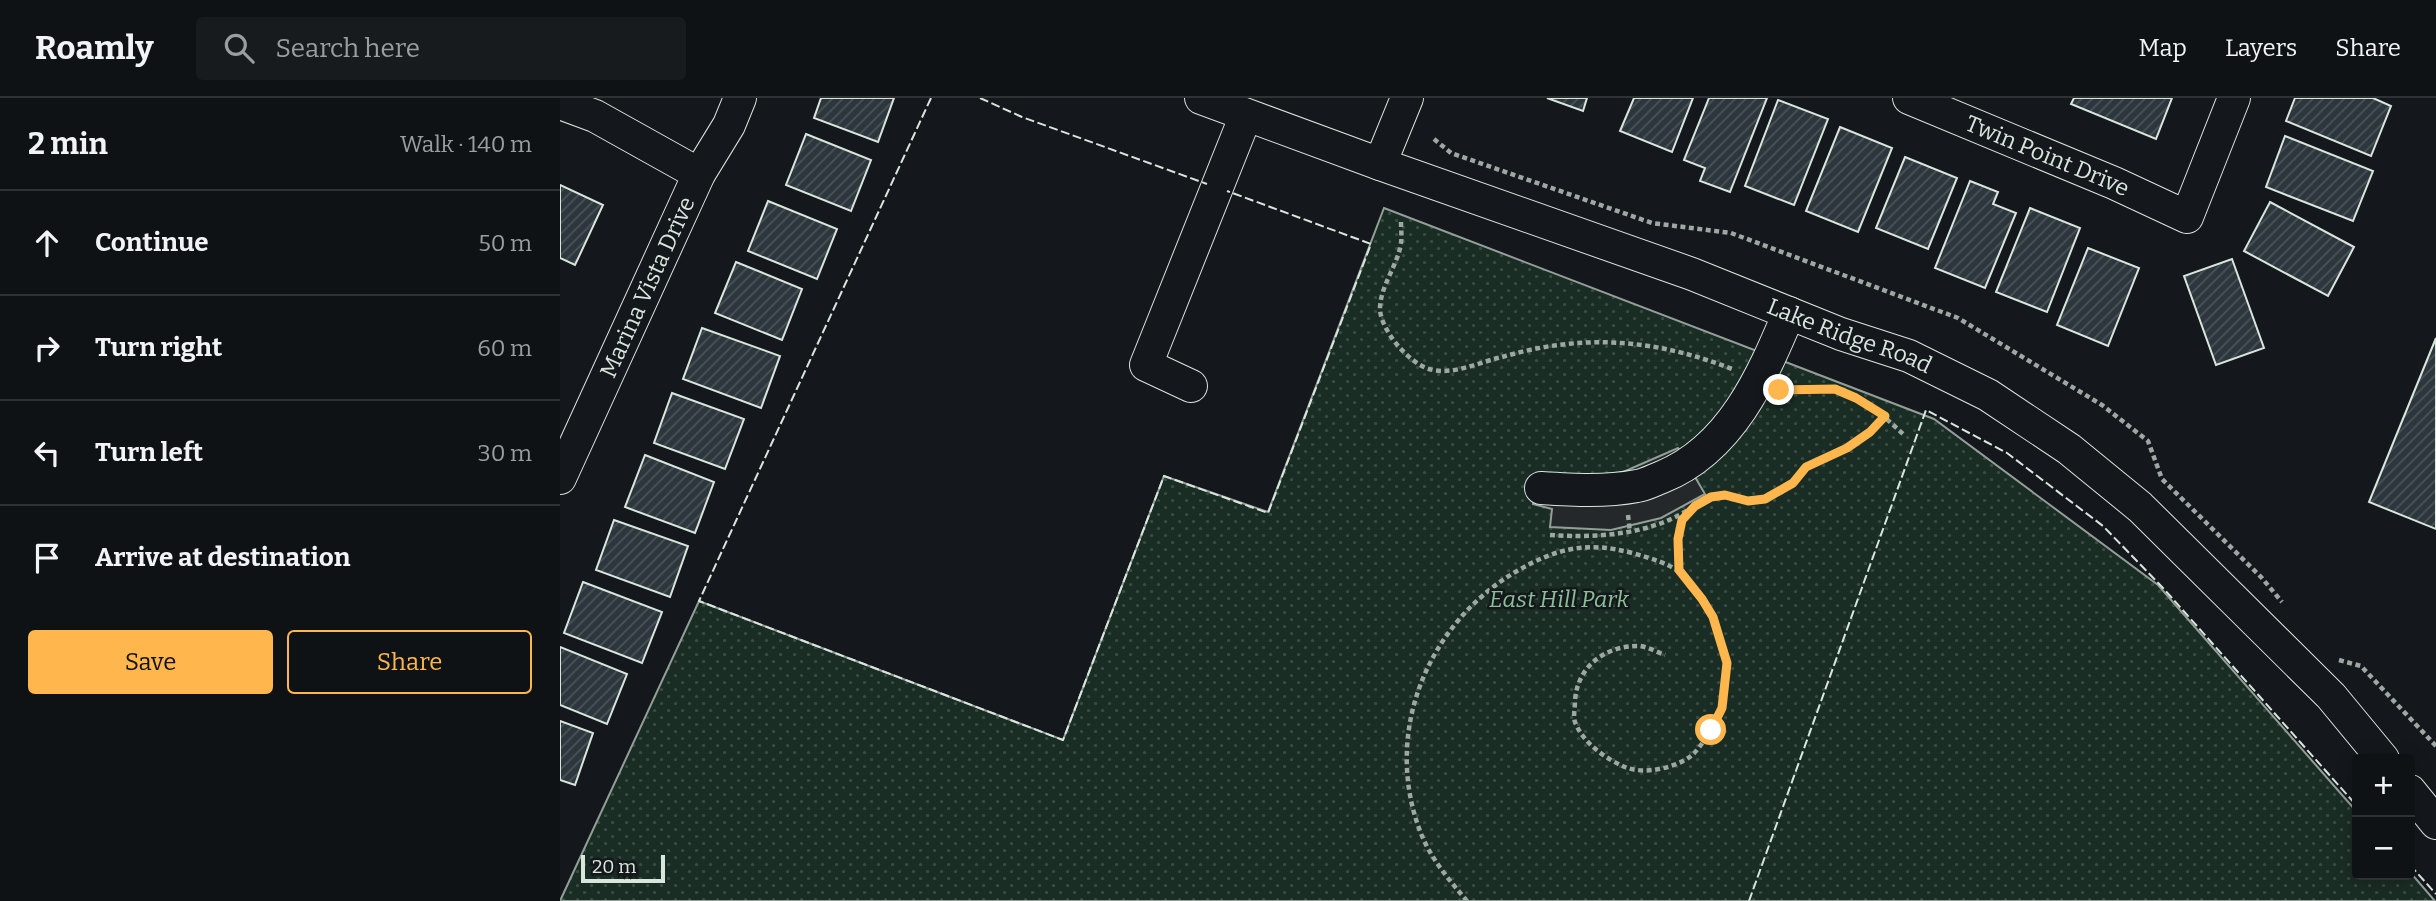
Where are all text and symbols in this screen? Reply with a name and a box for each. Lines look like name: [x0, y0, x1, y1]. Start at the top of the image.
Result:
search box: [196, 17, 686, 80]
text: Roamly: [35, 28, 154, 68]
icon: search: [220, 29, 258, 67]
text: Search here: [276, 33, 420, 64]
text: Map: [2139, 34, 2187, 62]
text: Layers: [2225, 34, 2297, 62]
text: Share: [2335, 34, 2401, 62]
street label: Twin Point Drive: [1961, 109, 2134, 202]
text: 2 min: [28, 126, 108, 162]
text: Walk · 140 m: [400, 130, 532, 158]
street label: Marina Vista Drive: [594, 192, 701, 382]
icon: ahead: [28, 224, 66, 262]
text: Continue: [95, 227, 209, 258]
text: 50 m: [478, 229, 532, 257]
street label: Lake Ridge Road: [1763, 292, 1937, 379]
icon: right: [28, 329, 66, 367]
text: Turn right: [95, 332, 222, 363]
text: 60 m: [477, 334, 532, 362]
route end: [1763, 374, 1794, 405]
icon: left: [28, 434, 66, 472]
text: Turn left: [95, 437, 203, 468]
text: 30 m: [478, 439, 532, 467]
icon: arrive: [28, 539, 66, 577]
text: Arrive at destination: [95, 542, 350, 573]
park label: East Hill Park: [1489, 585, 1629, 613]
button: Save: [28, 630, 273, 694]
button: Share: [287, 630, 532, 694]
route start: [1695, 714, 1726, 745]
map controls: [2352, 754, 2415, 880]
button: +: [2352, 754, 2415, 817]
button: −: [2352, 817, 2415, 880]
scale bar: [581, 852, 665, 884]
text: 20 m: [592, 855, 636, 878]

